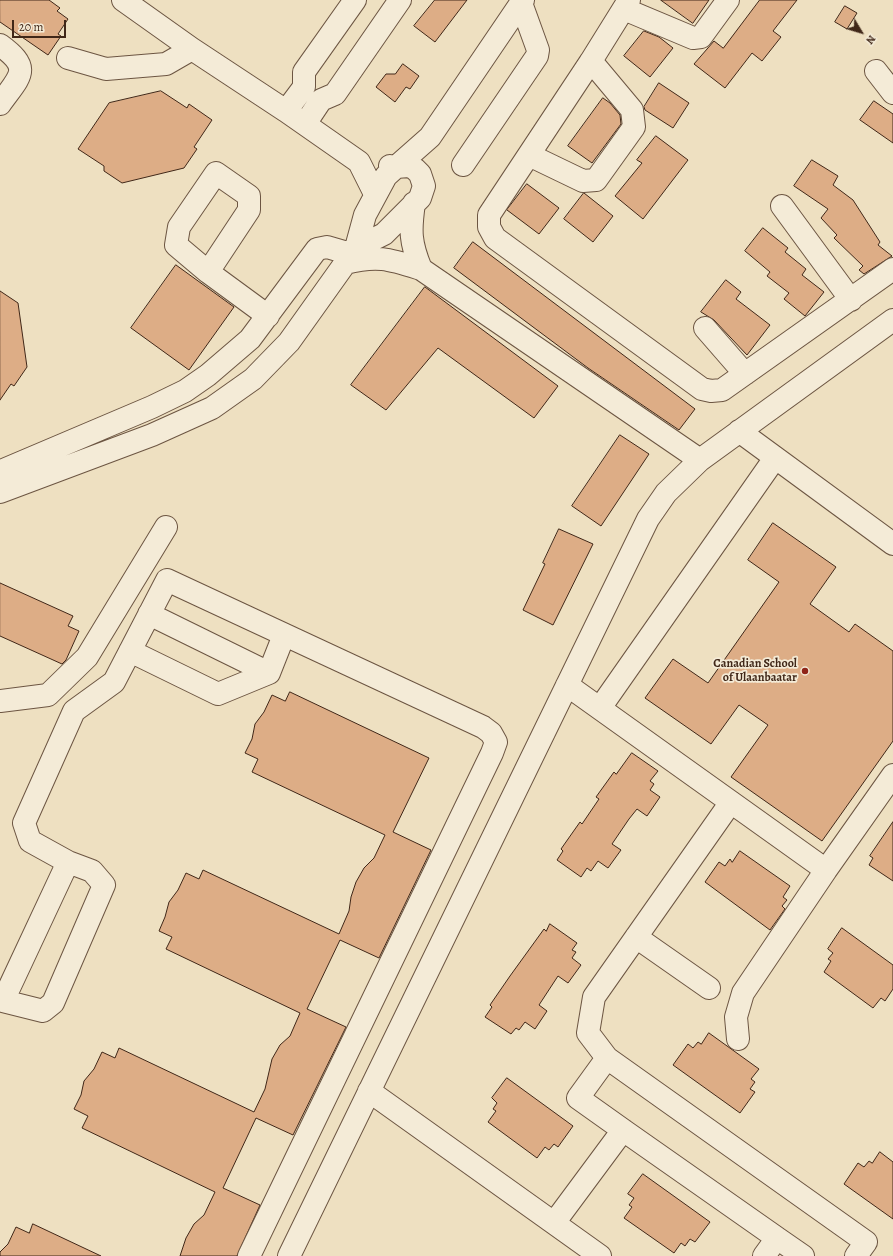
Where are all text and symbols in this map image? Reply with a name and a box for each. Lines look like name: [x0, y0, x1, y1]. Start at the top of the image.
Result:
scale bar: [14, 12, 68, 38]
north arrow: [841, 12, 881, 52]
text: 20 m: [19, 19, 43, 35]
text: N: [862, 32, 879, 47]
place label: Canadian School of Ulaanbaatar: [713, 657, 797, 685]
marker: Canadian School of Ulaanbaatar: [800, 666, 810, 676]

